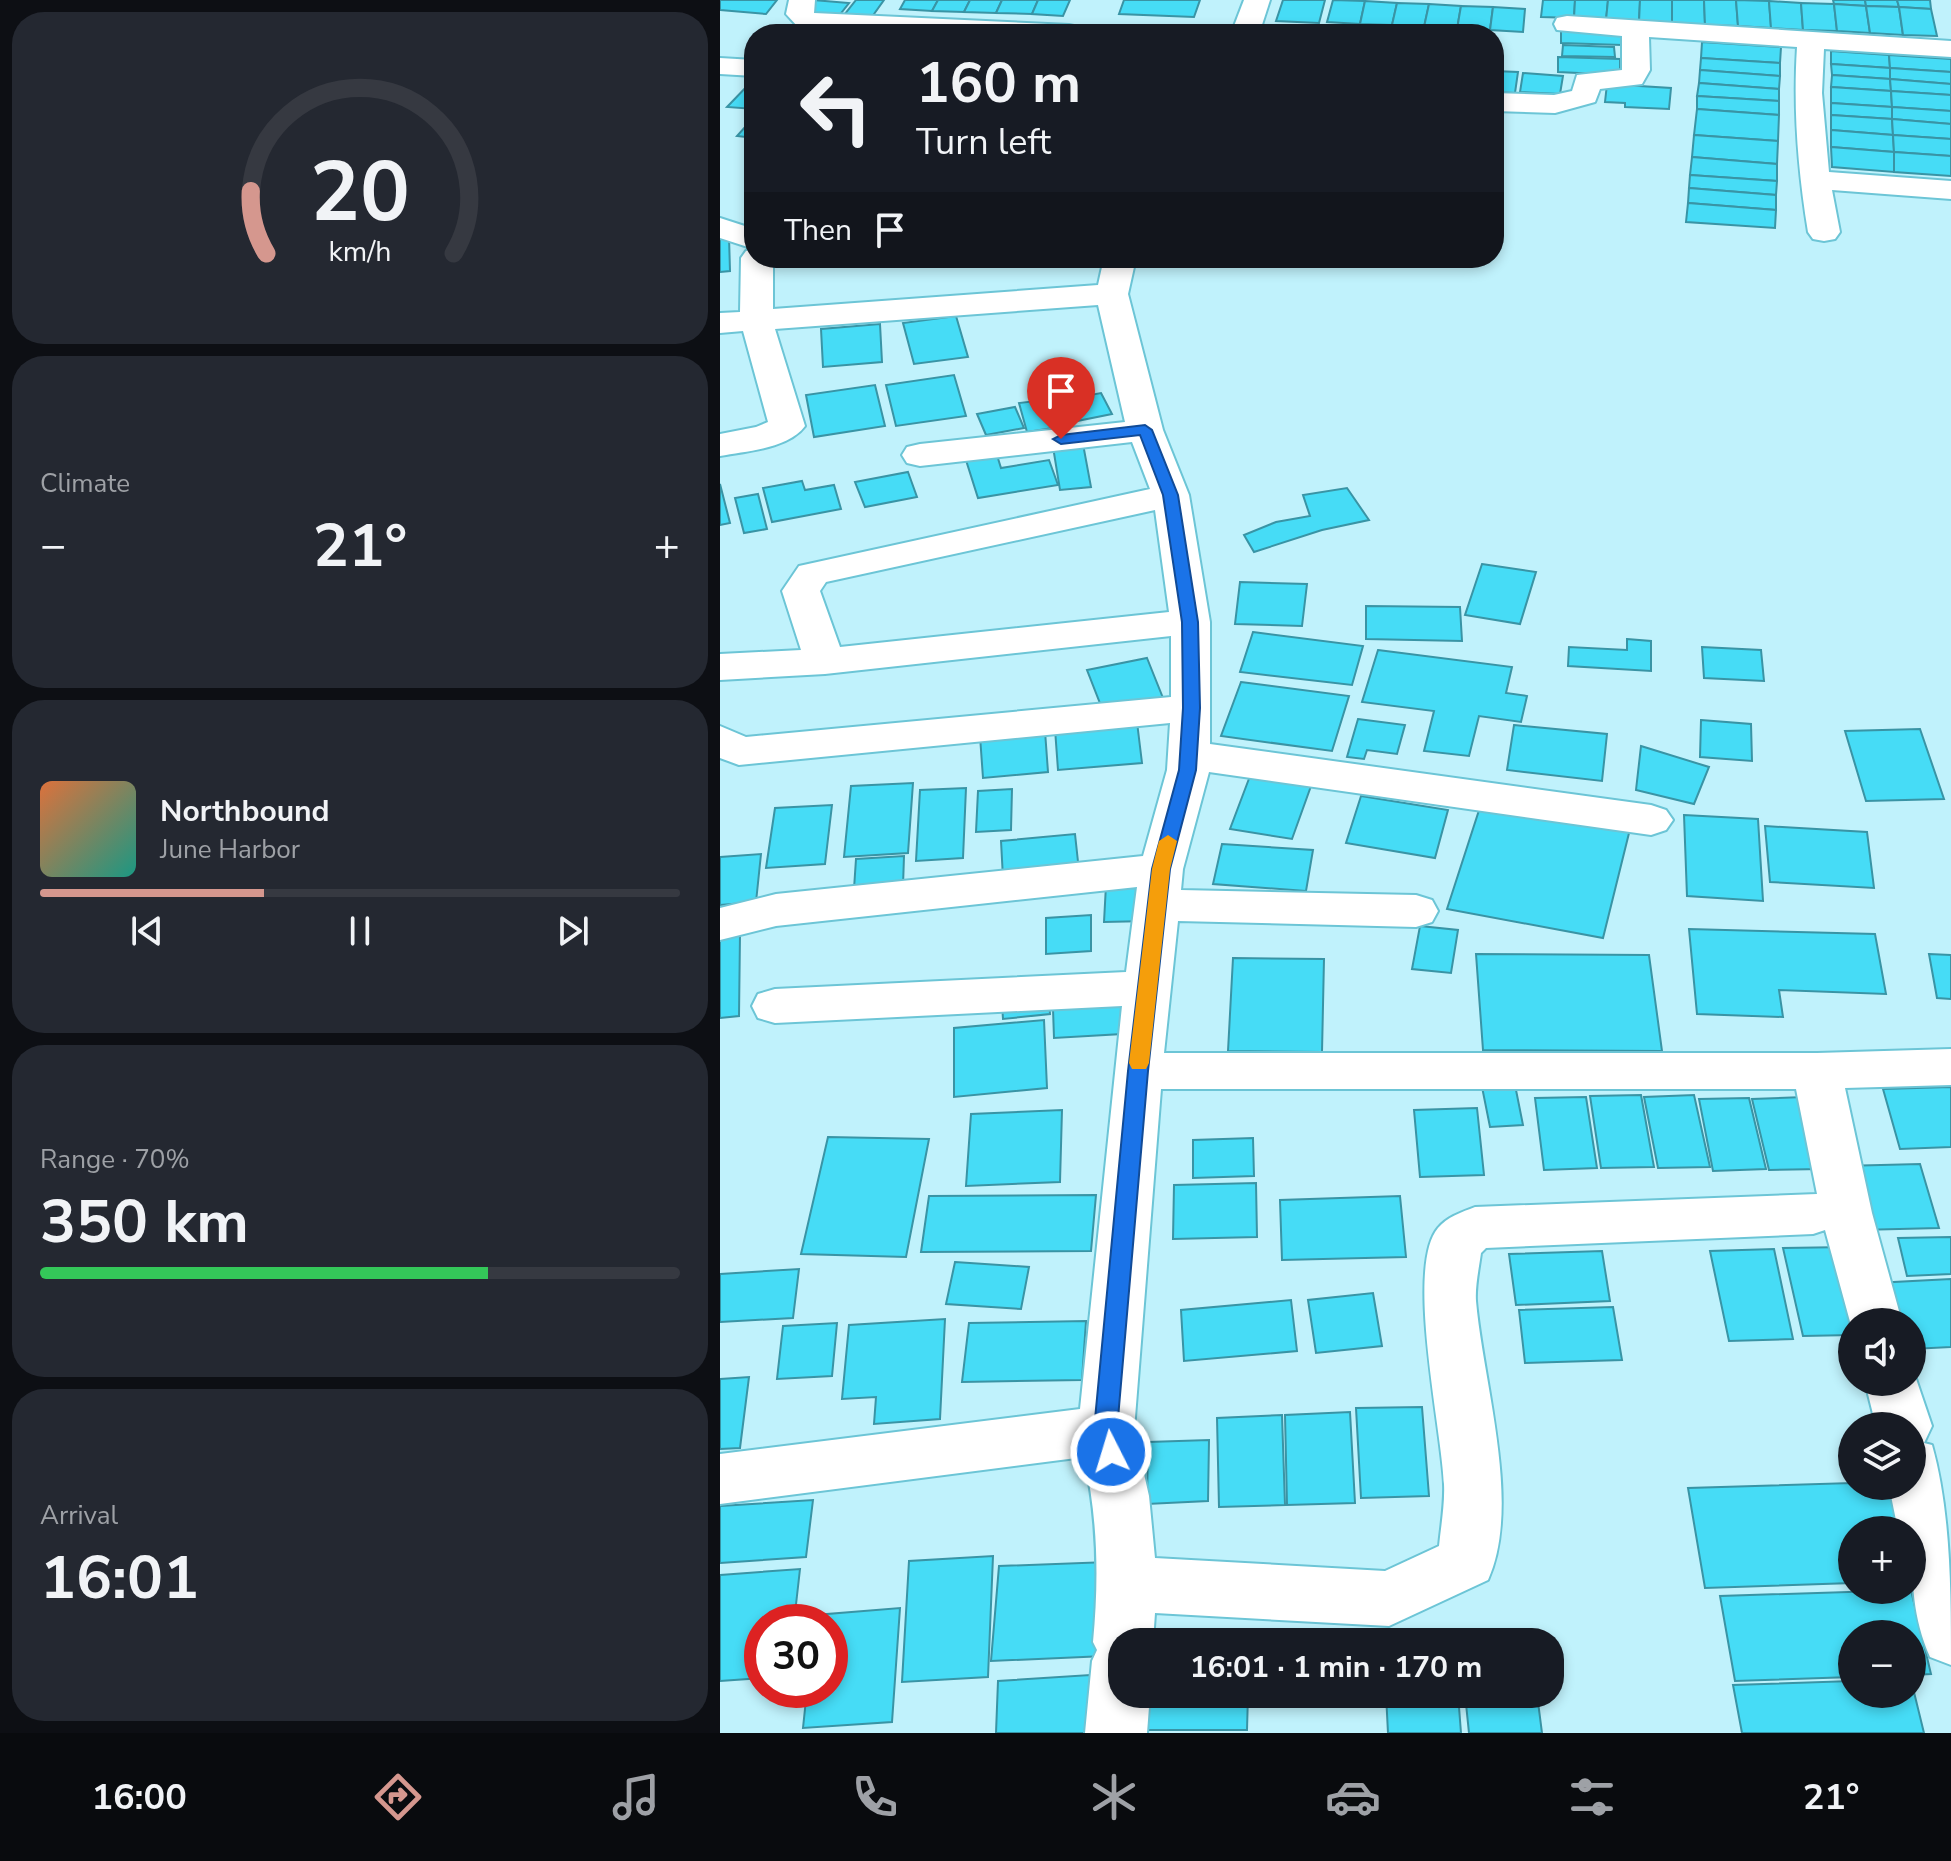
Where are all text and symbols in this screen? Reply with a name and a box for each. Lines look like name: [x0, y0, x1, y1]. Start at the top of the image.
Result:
text: 160 m: [916, 45, 1081, 122]
icon: left: [784, 56, 888, 160]
text: Turn left: [916, 118, 1051, 167]
text: 20: [310, 136, 410, 249]
icon: arrive: [868, 208, 912, 252]
text: Then: [784, 210, 852, 251]
text: km/h: [329, 232, 391, 271]
pin: [1027, 357, 1095, 439]
icon: arrive: [1039, 369, 1083, 413]
text: Climate: [40, 466, 130, 501]
text: 21°: [313, 505, 407, 587]
text: −: [40, 516, 66, 576]
text: +: [654, 516, 680, 576]
text: Northbound: [160, 791, 330, 832]
text: June Harbor: [160, 832, 300, 867]
icon: previous: [125, 909, 169, 953]
icon: pause: [338, 909, 382, 953]
icon: next: [551, 909, 595, 953]
text: Range · 70%: [40, 1142, 190, 1177]
text: 350 km: [40, 1181, 249, 1263]
map controls: [1838, 1308, 1926, 1708]
button: sound: [1838, 1308, 1926, 1396]
position arrow: [1069, 1410, 1153, 1494]
button: layers: [1838, 1412, 1926, 1500]
text: Arrival: [40, 1498, 118, 1533]
button: +: [1838, 1516, 1926, 1604]
text: 16:01: [40, 1537, 199, 1619]
speed limit sign: 30: [744, 1604, 848, 1708]
button: −: [1838, 1620, 1926, 1708]
text: 16:01 · 1 min · 170 m: [1190, 1647, 1482, 1688]
icon: directions: [370, 1769, 426, 1825]
icon: music: [608, 1769, 664, 1825]
icon: phone: [847, 1769, 903, 1825]
icon: climate: [1086, 1769, 1142, 1825]
icon: car: [1325, 1769, 1381, 1825]
icon: filters: [1564, 1769, 1620, 1825]
text: 16:00: [91, 1773, 187, 1822]
text: 21°: [1803, 1773, 1860, 1822]

